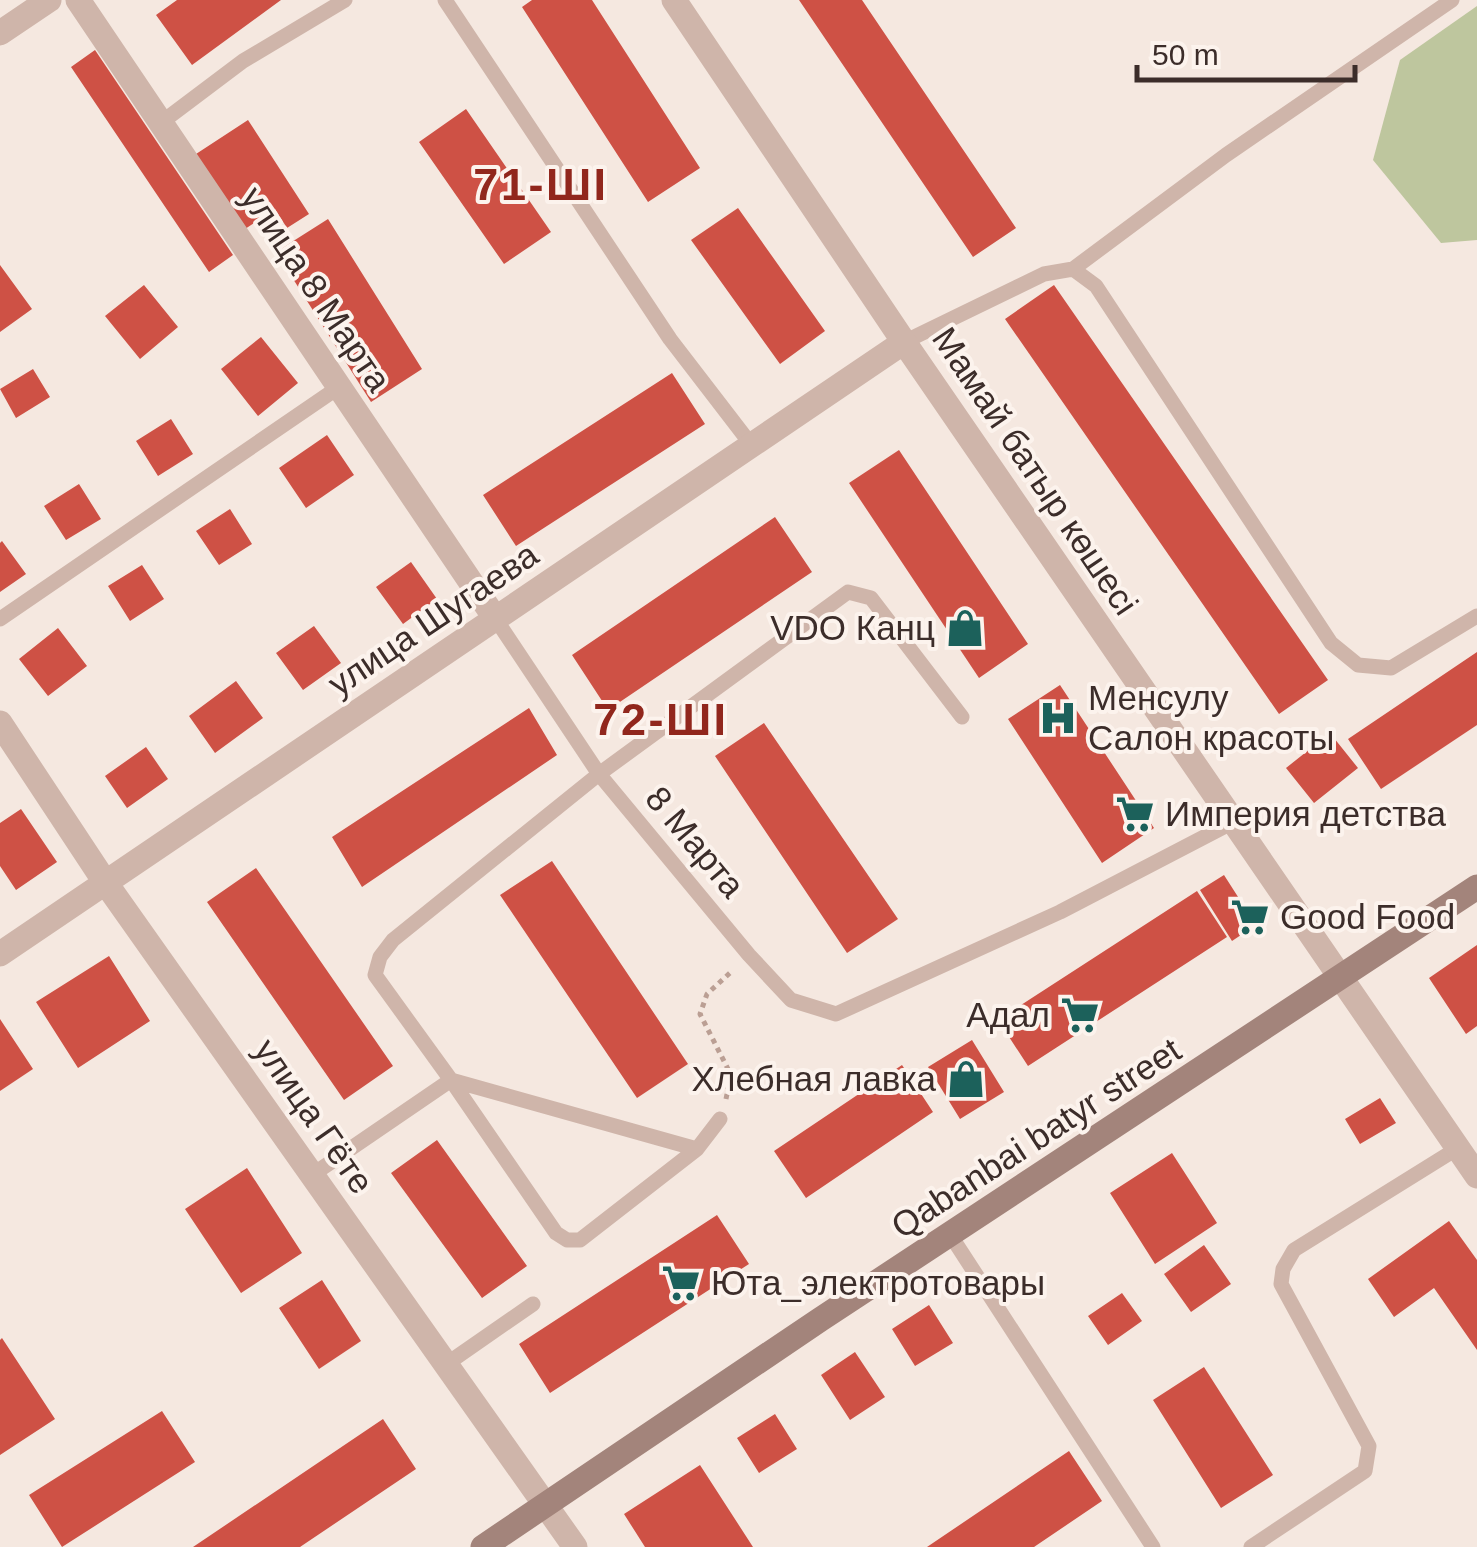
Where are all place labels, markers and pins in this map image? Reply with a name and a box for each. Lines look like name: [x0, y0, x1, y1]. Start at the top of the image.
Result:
shop icon: VDO Канц: [944, 607, 986, 649]
place label: VDO Канц: [770, 608, 935, 647]
place label: Менсулу Салон красоты: [1088, 678, 1335, 757]
hospital icon: Менсулу Салон красоты: [1037, 697, 1079, 739]
supermarket icon: Империя детства: [1114, 793, 1156, 835]
place label: Империя детства: [1165, 794, 1446, 833]
supermarket icon: Good Food: [1229, 896, 1271, 938]
place label: Good Food: [1280, 897, 1455, 936]
supermarket icon: Адал: [1059, 994, 1101, 1036]
place label: Адал: [966, 995, 1050, 1034]
shop icon: Хлебная лавка: [945, 1058, 987, 1100]
place label: Хлебная лавка: [692, 1059, 937, 1098]
supermarket icon: Юта_электротовары: [660, 1262, 702, 1304]
place label: Юта_электротовары: [711, 1263, 1045, 1302]

